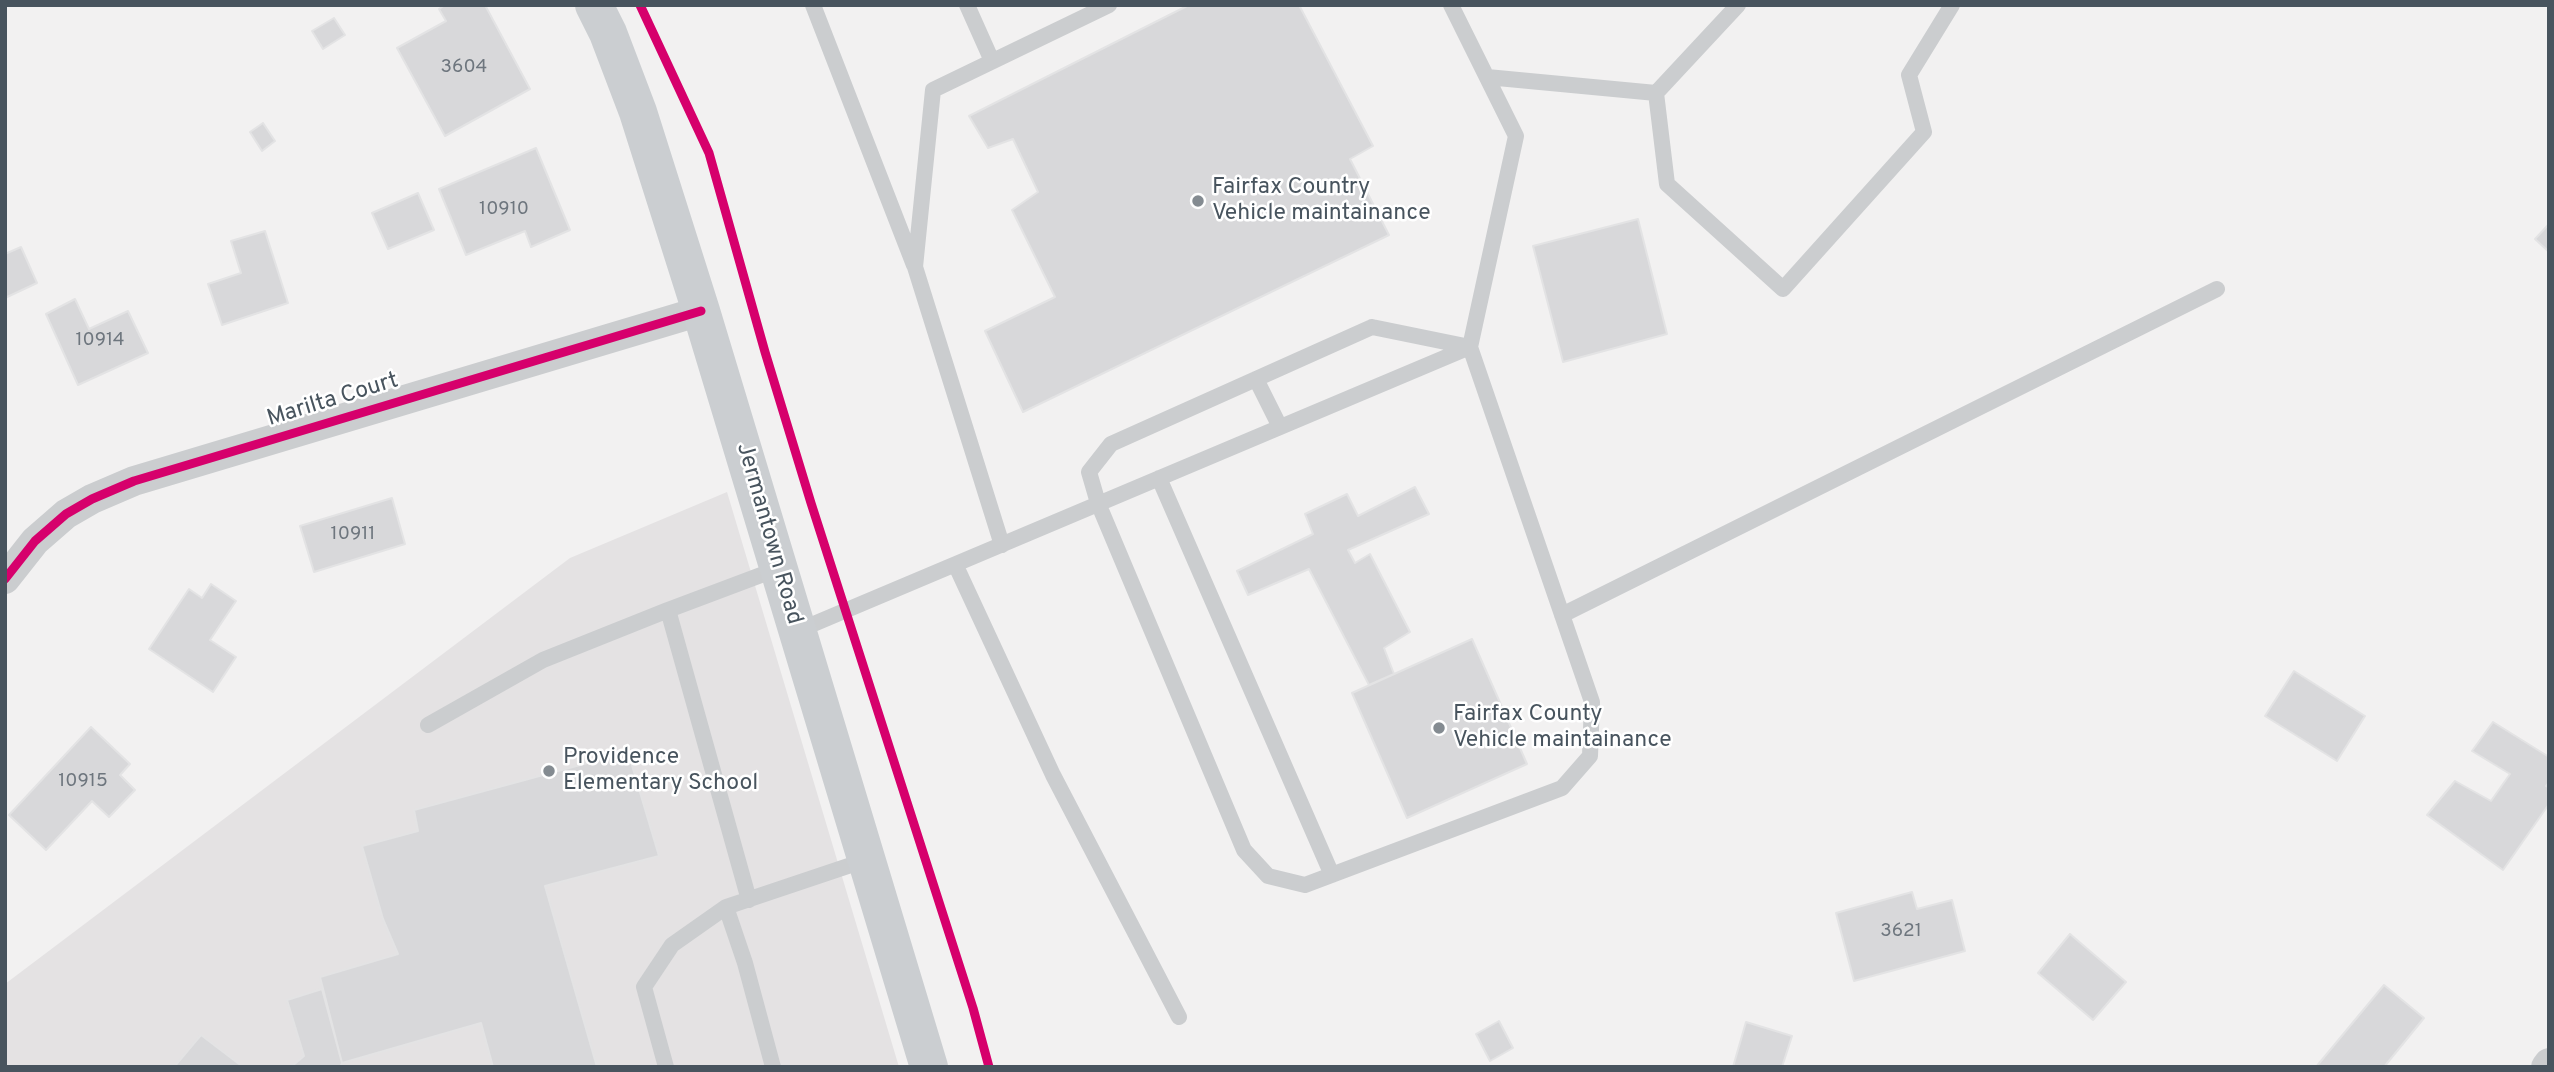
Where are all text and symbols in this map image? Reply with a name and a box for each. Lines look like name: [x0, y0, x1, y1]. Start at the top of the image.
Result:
house number: 3604: [441, 57, 487, 79]
place label: Fairfax Country Vehicle maintainance: [1212, 174, 1431, 228]
marker: Fairfax Country Vehicle maintainance: [1190, 193, 1206, 209]
house number: 10910: [479, 199, 529, 221]
house number: 10914: [75, 330, 125, 352]
street label: Marilta Court: [264, 368, 402, 434]
street label: Jermantown Road: [729, 440, 807, 628]
house number: 10911: [331, 524, 375, 546]
place label: Fairfax County Vehicle maintainance: [1453, 701, 1672, 755]
marker: Fairfax County Vehicle maintainance: [1431, 720, 1447, 736]
place label: Providence Elementary School: [563, 744, 758, 798]
marker: Providence Elementary School: [541, 763, 557, 779]
house number: 10915: [58, 771, 108, 793]
house number: 3621: [1880, 921, 1922, 943]

